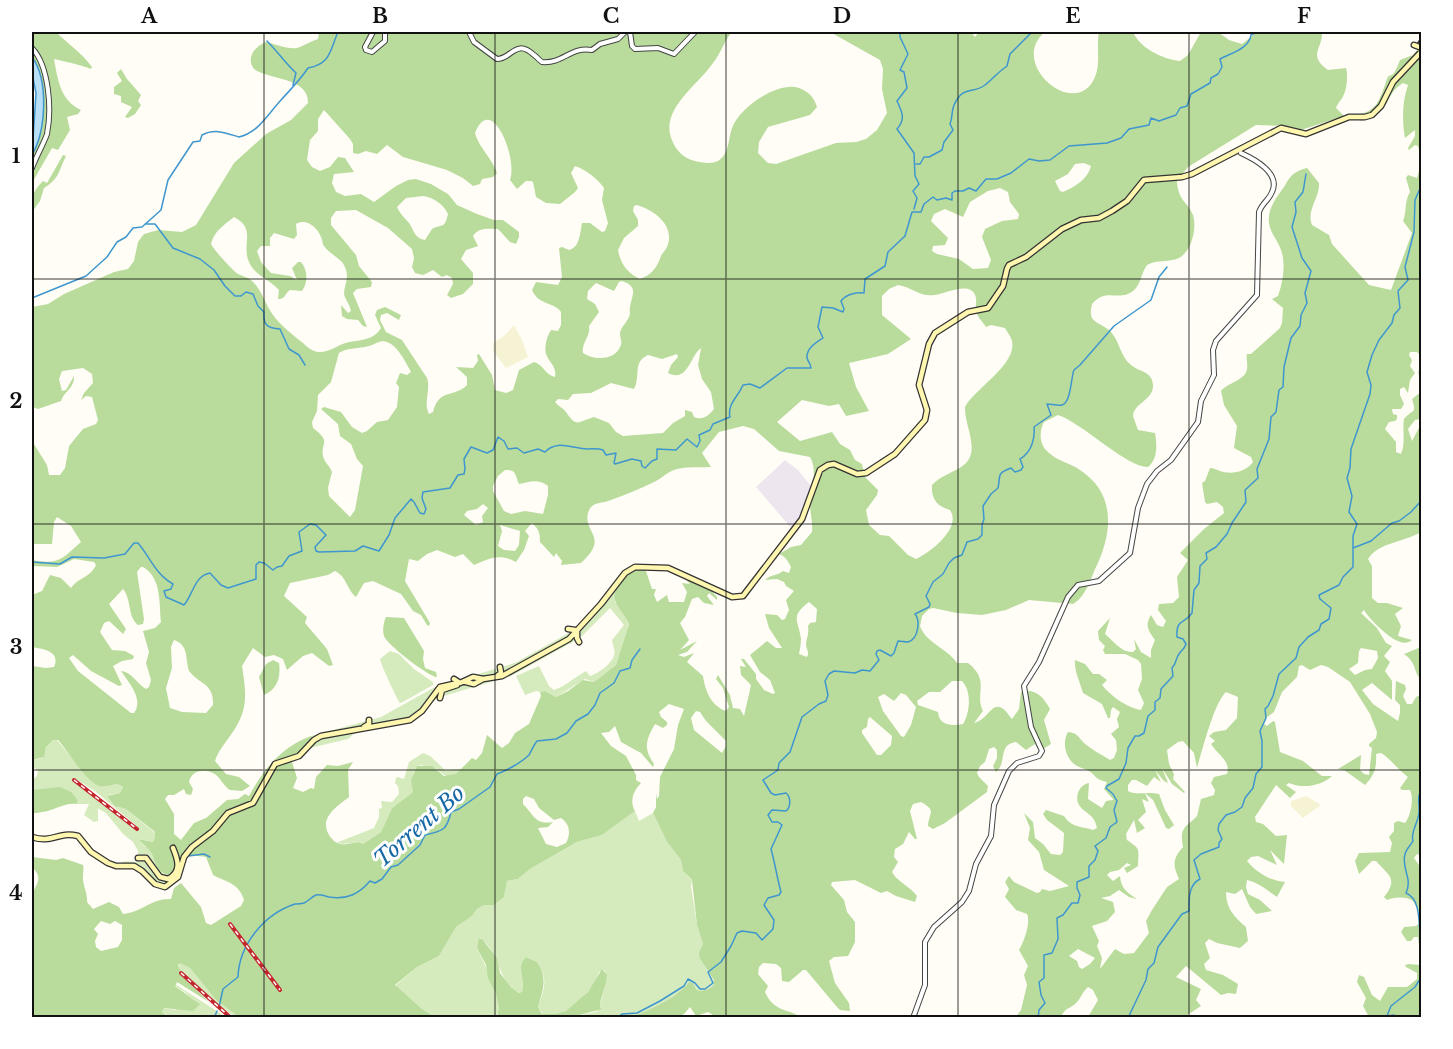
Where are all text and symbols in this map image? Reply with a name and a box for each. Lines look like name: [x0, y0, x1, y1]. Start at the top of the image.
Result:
text: A: [140, 4, 158, 28]
text: B: [372, 4, 388, 28]
text: C: [603, 4, 619, 28]
text: D: [833, 4, 851, 28]
text: E: [1065, 4, 1081, 28]
text: F: [1297, 4, 1311, 28]
text: 1: [12, 144, 21, 168]
text: 2: [9, 389, 23, 413]
text: 3: [10, 635, 22, 659]
water label: Torrent Bo: [368, 780, 470, 873]
text: 4: [9, 881, 23, 905]

